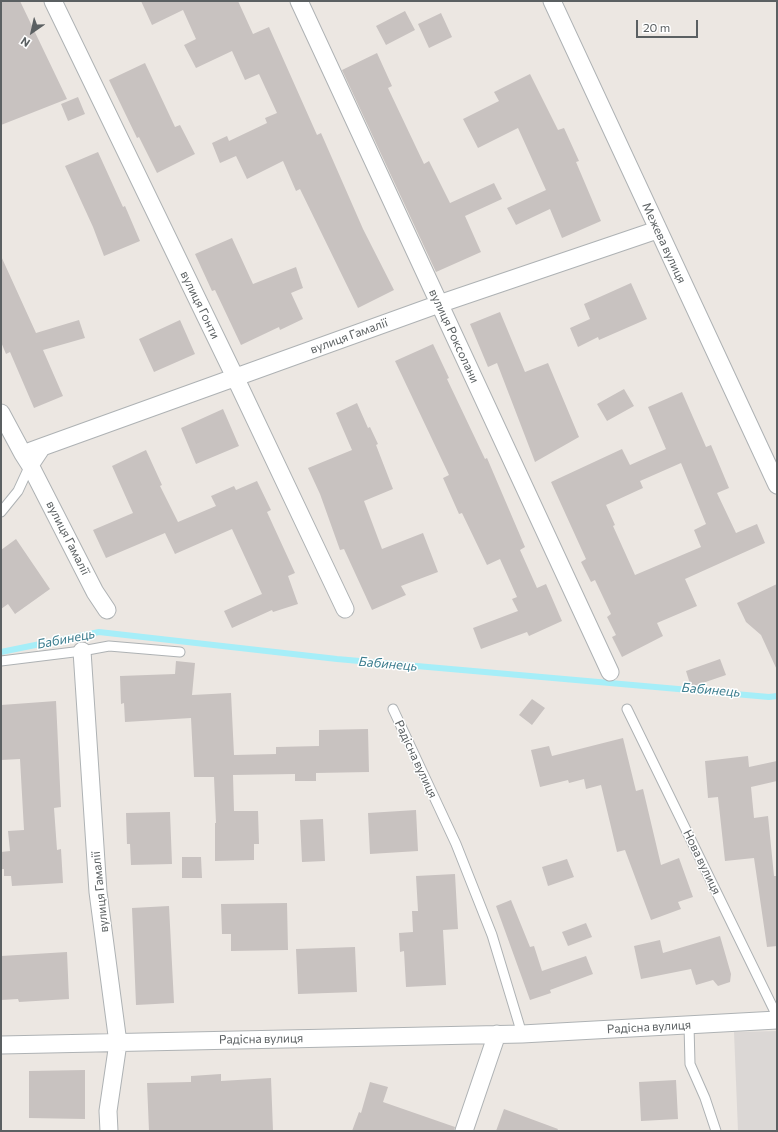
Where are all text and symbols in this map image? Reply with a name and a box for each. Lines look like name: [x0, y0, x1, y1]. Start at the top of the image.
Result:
north arrow: [12, 12, 52, 52]
scale bar: [638, 12, 700, 38]
text: 20 m: [643, 20, 670, 34]
text: N: [18, 35, 32, 50]
street label: Межева вулиця: [639, 200, 689, 286]
street label: вулиця Гонти: [177, 269, 223, 341]
street label: вулиця Роксолани: [426, 287, 482, 385]
street label: вулиця Гамалії: [308, 315, 390, 357]
street label: вулиця Гамалії: [43, 498, 93, 578]
water label: Бабинець: [36, 626, 96, 652]
water label: Бабинець: [358, 654, 418, 674]
water label: Бабинець: [681, 680, 741, 700]
street label: Радісна вулиця: [392, 718, 440, 800]
street label: Нова вулиця: [680, 827, 724, 897]
street label: вулиця Гамалії: [89, 851, 111, 933]
street label: Радісна вулиця: [606, 1018, 692, 1036]
street label: Радісна вулиця: [219, 1031, 303, 1047]

